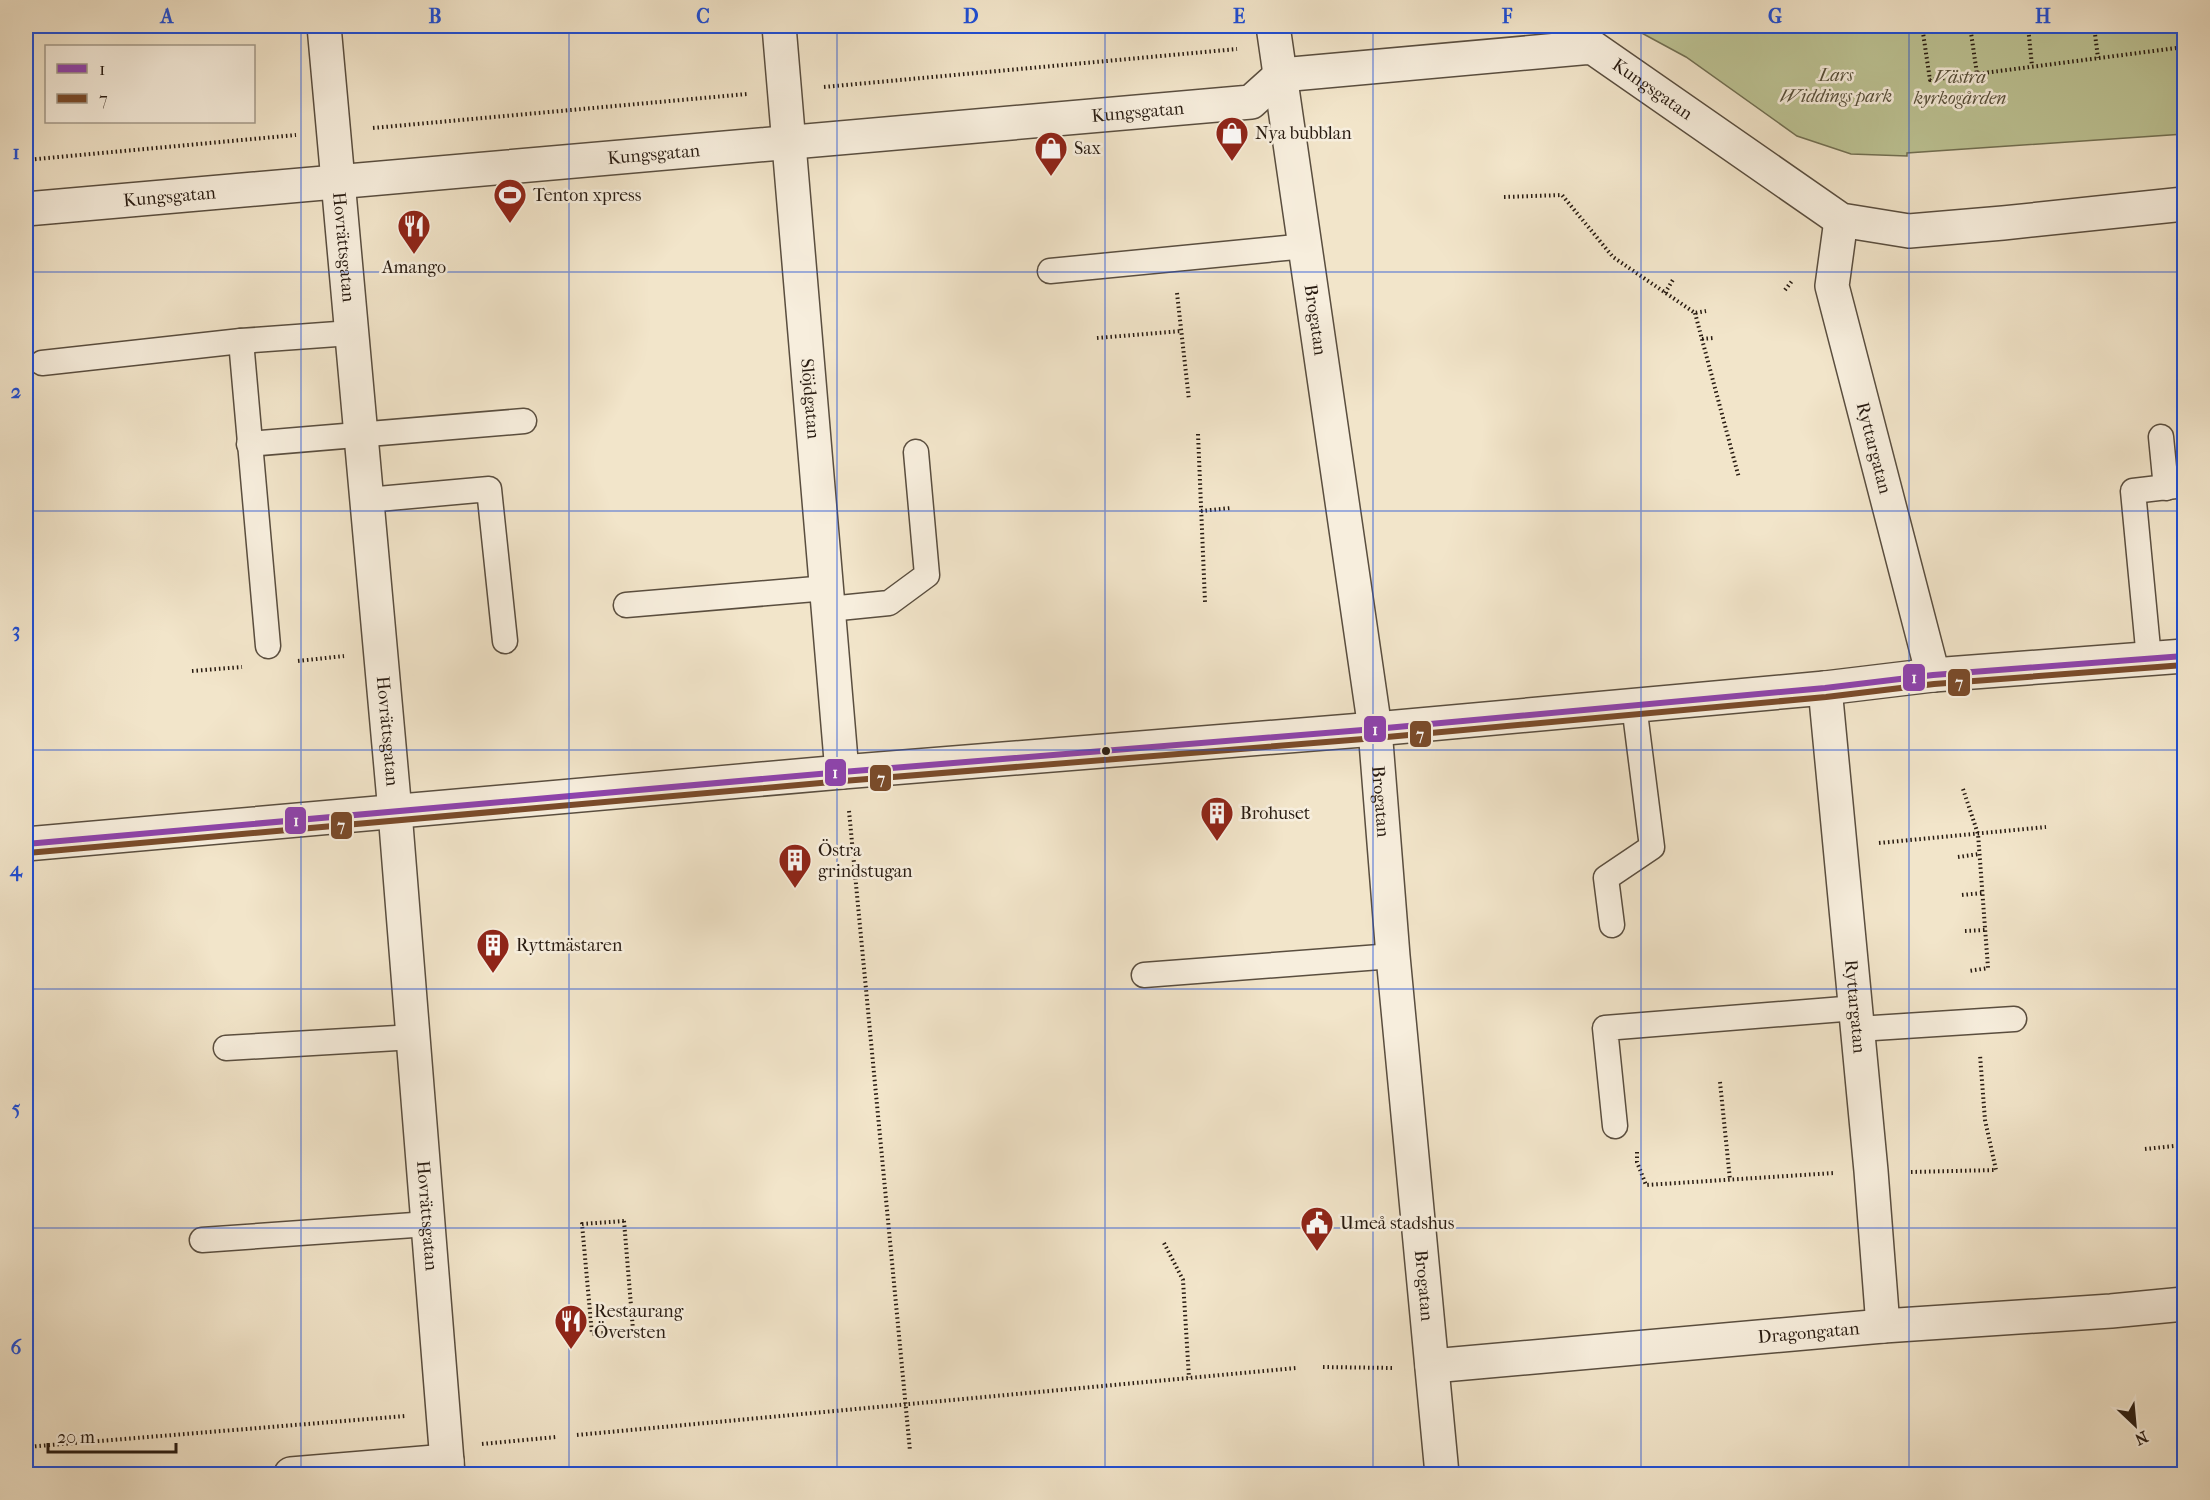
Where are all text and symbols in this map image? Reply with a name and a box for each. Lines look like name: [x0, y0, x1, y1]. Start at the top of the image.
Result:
text: A: [159, 5, 175, 28]
text: B: [428, 5, 442, 28]
text: C: [696, 5, 710, 28]
text: D: [963, 5, 979, 28]
text: E: [1233, 5, 1245, 28]
text: F: [1501, 5, 1513, 28]
text: G: [1768, 5, 1782, 28]
text: H: [2035, 5, 2051, 28]
legend: [45, 45, 255, 123]
street label: Kungsgatan: [1608, 54, 1697, 125]
text: 1: [99, 59, 105, 80]
park label: Lars Widdings park: [1780, 65, 1892, 107]
park label: Västra kyrkogården: [1913, 67, 2006, 109]
text: 7: [99, 89, 108, 110]
street label: Kungsgatan: [1091, 98, 1185, 127]
shop icon: Nya bubblan: [1214, 115, 1250, 162]
place label: Nya bubblan: [1255, 123, 1352, 144]
shop icon: Sax: [1033, 130, 1069, 177]
place label: Sax: [1074, 138, 1102, 159]
street label: Kungsgatan: [607, 140, 701, 169]
text: 1: [12, 141, 20, 164]
sports icon: Tenton xpress: [492, 177, 528, 224]
street label: Kungsgatan: [122, 182, 217, 211]
place label: Tenton xpress: [533, 185, 642, 206]
street label: Hovrättsgatan: [328, 191, 359, 304]
restaurant icon: Amango: [396, 208, 432, 255]
place label: Amango: [381, 257, 446, 278]
street label: Brogatan: [1300, 283, 1331, 357]
street label: Slöjdgatan: [796, 358, 824, 440]
text: 2: [11, 380, 21, 403]
street label: Ryttargatan: [1852, 400, 1896, 497]
text: 3: [12, 619, 20, 642]
line badge: 1: [1902, 663, 1926, 692]
text: 1: [1911, 668, 1917, 687]
line badge: 7: [1947, 668, 1971, 697]
text: 7: [1954, 673, 1963, 692]
street label: Hovrättsgatan: [372, 675, 403, 788]
line badge: 1: [1363, 715, 1387, 743]
text: 1: [1372, 720, 1378, 739]
line badge: 7: [1409, 720, 1432, 748]
text: 7: [1415, 725, 1424, 744]
unlabelled marker: [1100, 745, 1112, 757]
line badge: 1: [824, 758, 847, 787]
text: 1: [832, 763, 838, 782]
line badge: 7: [869, 764, 892, 792]
street label: Brogatan: [1367, 765, 1394, 839]
text: 7: [876, 769, 885, 788]
building icon: Brohuset: [1199, 795, 1235, 842]
place label: Brohuset: [1240, 803, 1311, 824]
line badge: 1: [284, 806, 307, 835]
text: 1: [293, 811, 299, 830]
line badge: 7: [330, 811, 353, 840]
text: 7: [336, 816, 345, 835]
place label: Östra grindstugan: [818, 839, 913, 882]
building icon: Östra grindstugan: [777, 842, 813, 889]
text: 4: [9, 858, 23, 882]
building icon: Ryttmästaren: [475, 927, 511, 974]
place label: Ryttmästaren: [516, 935, 623, 956]
street label: Ryttargatan: [1840, 959, 1870, 1055]
text: 5: [12, 1097, 21, 1120]
street label: Hovrättsgatan: [412, 1160, 442, 1272]
public building icon: Umeå stadshus: [1299, 1205, 1335, 1252]
place label: Umeå stadshus: [1340, 1213, 1455, 1234]
street label: Brogatan: [1410, 1249, 1438, 1323]
place label: Restaurang Översten: [594, 1301, 684, 1343]
restaurant icon: Restaurang Översten: [553, 1303, 589, 1350]
street label: Dragongatan: [1757, 1318, 1861, 1348]
text: 6: [11, 1336, 23, 1359]
north arrow: [2105, 1395, 2165, 1455]
scale bar: [48, 1416, 176, 1454]
text: 20 m: [57, 1427, 95, 1448]
text: N: [2131, 1427, 2151, 1450]

